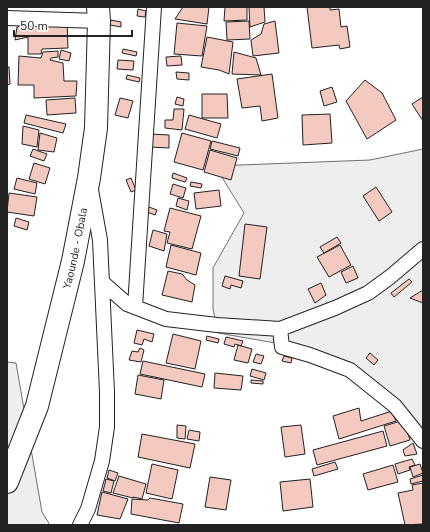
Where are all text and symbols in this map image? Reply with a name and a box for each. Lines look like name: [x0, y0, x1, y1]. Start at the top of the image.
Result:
scale bar: [14, 12, 132, 38]
text: 50 m: [20, 18, 48, 34]
street label: Yaounde - Obala: [59, 206, 91, 291]

